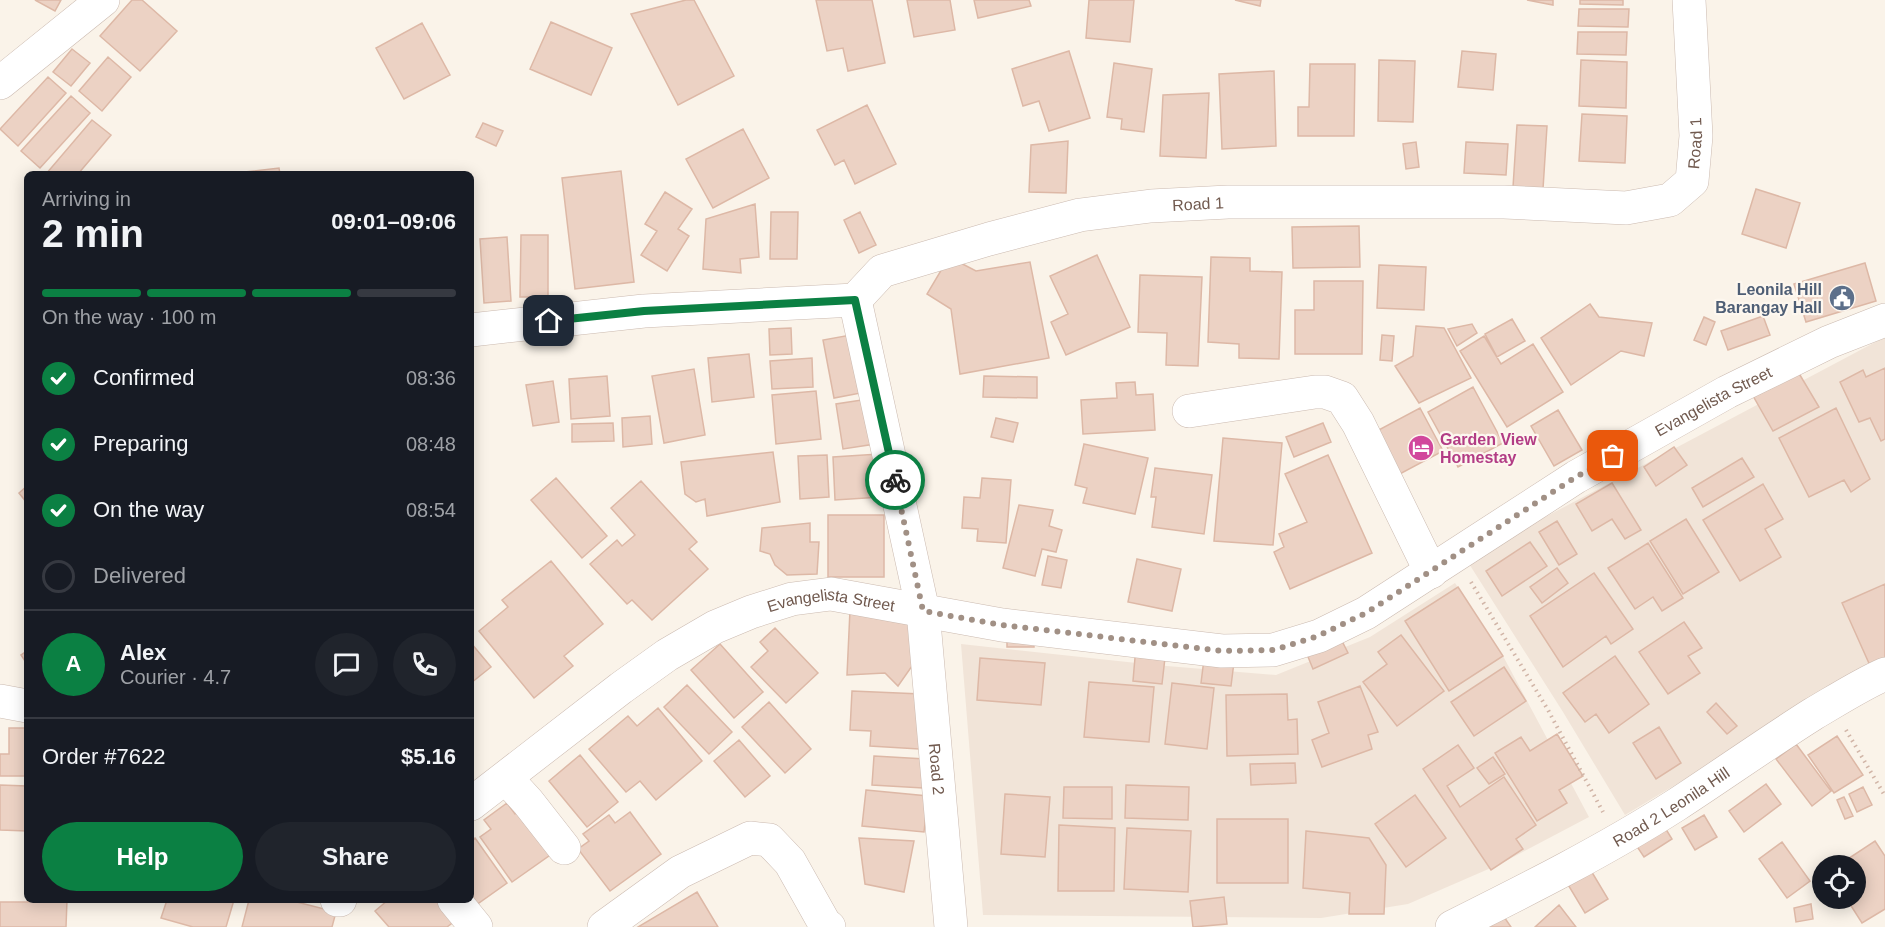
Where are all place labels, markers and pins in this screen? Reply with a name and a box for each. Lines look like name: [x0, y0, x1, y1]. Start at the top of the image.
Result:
place label: Leonila Hill Barangay Hall: [1715, 281, 1822, 316]
public building icon: Leonila Hill Barangay Hall: [1827, 283, 1857, 313]
pin: [523, 295, 574, 346]
pin: [1587, 430, 1638, 481]
place label: Garden View Homestay: [1440, 431, 1537, 466]
hotel icon: Garden View Homestay: [1406, 433, 1436, 463]

